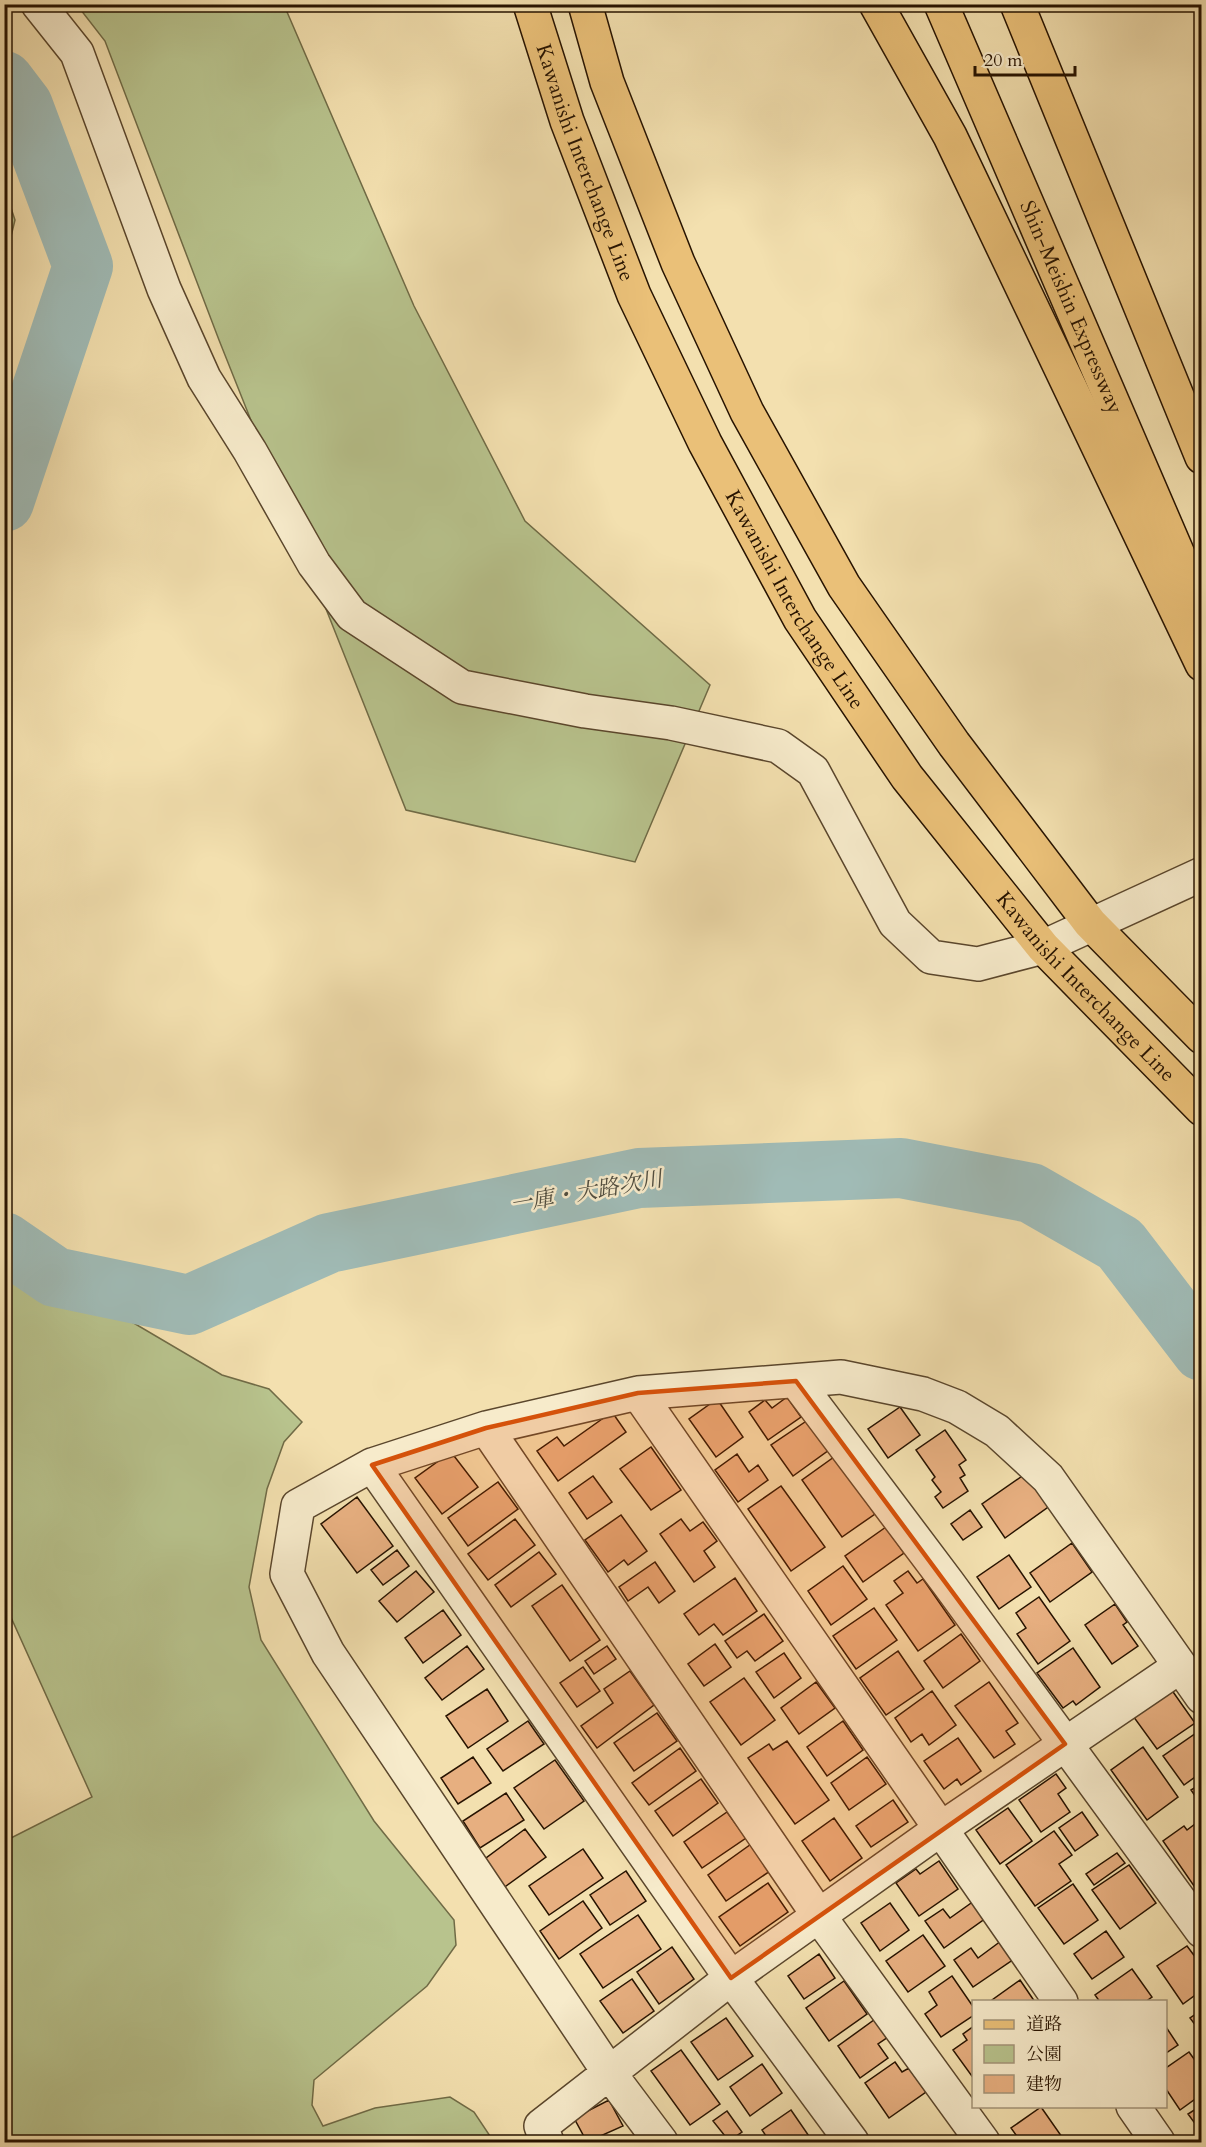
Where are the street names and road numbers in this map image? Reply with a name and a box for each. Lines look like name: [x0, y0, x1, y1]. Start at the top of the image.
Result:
street label: Kawanishi Interchange Line: [529, 40, 642, 285]
street label: Shin-Meishin Expressway: [1013, 196, 1130, 418]
street label: Kawanishi Interchange Line: [719, 485, 871, 715]
street label: Kawanishi Interchange Line: [990, 885, 1182, 1088]

